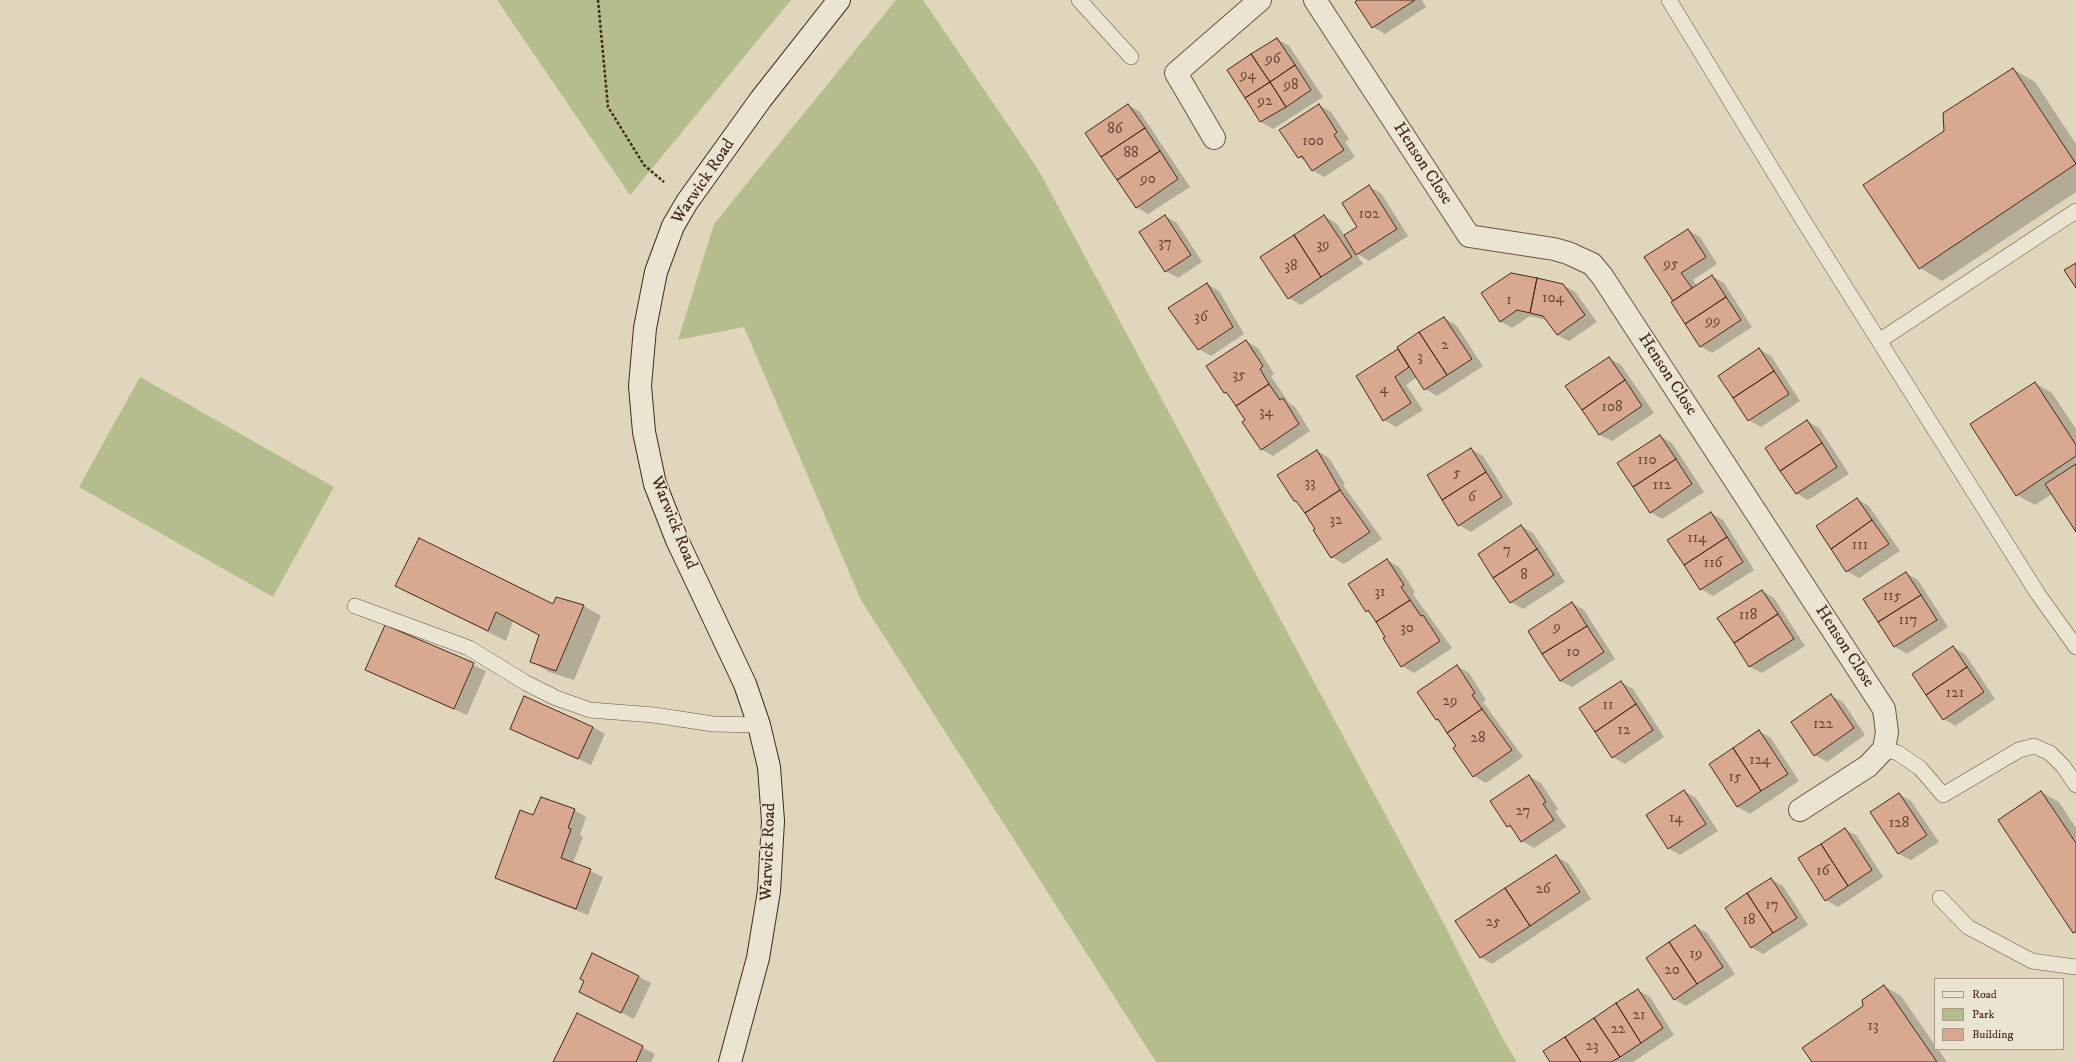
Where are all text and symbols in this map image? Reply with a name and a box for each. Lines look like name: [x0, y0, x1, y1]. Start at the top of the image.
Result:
house number: 96: [1265, 51, 1281, 69]
house number: 94: [1240, 67, 1256, 85]
house number: 98: [1284, 77, 1298, 95]
house number: 92: [1258, 93, 1272, 111]
street label: Henson Close: [1388, 119, 1456, 209]
house number: 86: [1107, 121, 1123, 139]
house number: 100: [1302, 133, 1324, 151]
street label: Warwick Road: [668, 136, 740, 228]
house number: 88: [1123, 145, 1139, 163]
house number: 90: [1140, 171, 1156, 189]
house number: 102: [1359, 206, 1379, 224]
house number: 37: [1158, 235, 1172, 253]
house number: 39: [1316, 237, 1330, 255]
house number: 95: [1664, 256, 1678, 274]
house number: 38: [1284, 258, 1298, 276]
house number: 104: [1542, 290, 1564, 308]
house number: 1: [1506, 292, 1512, 310]
house number: 36: [1194, 309, 1208, 327]
house number: 99: [1706, 313, 1720, 331]
street label: Henson Close: [1633, 330, 1701, 420]
house number: 2: [1441, 337, 1449, 355]
house number: 3: [1417, 349, 1423, 367]
house number: 35: [1232, 367, 1246, 385]
house number: 4: [1380, 381, 1388, 399]
house number: 108: [1601, 399, 1623, 417]
house number: 34: [1259, 404, 1273, 422]
house number: 110: [1637, 452, 1657, 470]
house number: 5: [1453, 465, 1461, 483]
street label: Warwick Road: [645, 474, 701, 572]
house number: 33: [1304, 475, 1316, 493]
house number: 112: [1653, 477, 1671, 495]
house number: 6: [1468, 489, 1476, 507]
house number: 32: [1330, 512, 1342, 530]
house number: 114: [1687, 530, 1707, 548]
house number: 111: [1852, 537, 1868, 555]
house number: 7: [1503, 542, 1511, 560]
house number: 116: [1704, 555, 1722, 573]
house number: 8: [1520, 567, 1528, 585]
house number: 31: [1374, 584, 1386, 602]
house number: 115: [1883, 588, 1901, 606]
street label: Henson Close: [1810, 602, 1878, 692]
house number: 118: [1739, 607, 1757, 625]
house number: 117: [1899, 612, 1917, 630]
house number: 9: [1553, 619, 1561, 637]
house number: 30: [1400, 620, 1414, 638]
house number: 10: [1566, 644, 1580, 662]
house number: 121: [1946, 685, 1964, 703]
house number: 29: [1443, 693, 1457, 711]
house number: 11: [1602, 697, 1614, 715]
house number: 122: [1813, 716, 1833, 734]
house number: 12: [1618, 722, 1630, 740]
house number: 28: [1471, 730, 1485, 748]
house number: 124: [1749, 752, 1771, 770]
house number: 15: [1729, 769, 1741, 787]
street label: Warwick Road: [757, 803, 781, 901]
house number: 27: [1516, 803, 1530, 821]
house number: 14: [1669, 810, 1683, 828]
house number: 128: [1889, 815, 1909, 833]
house number: 16: [1816, 863, 1830, 881]
house number: 26: [1535, 881, 1551, 899]
house number: 17: [1765, 897, 1779, 915]
house number: 18: [1742, 912, 1756, 930]
house number: 25: [1486, 914, 1500, 932]
house number: 19: [1690, 946, 1702, 964]
house number: 20: [1664, 962, 1680, 980]
legend: [1934, 978, 2064, 1050]
text: Road: [1972, 987, 1997, 1002]
house number: 21: [1633, 1007, 1645, 1025]
text: Park: [1972, 1007, 1994, 1022]
house number: 13: [1867, 1018, 1879, 1036]
house number: 22: [1611, 1021, 1625, 1039]
text: Building: [1972, 1027, 2013, 1042]
house number: 23: [1586, 1038, 1598, 1056]

